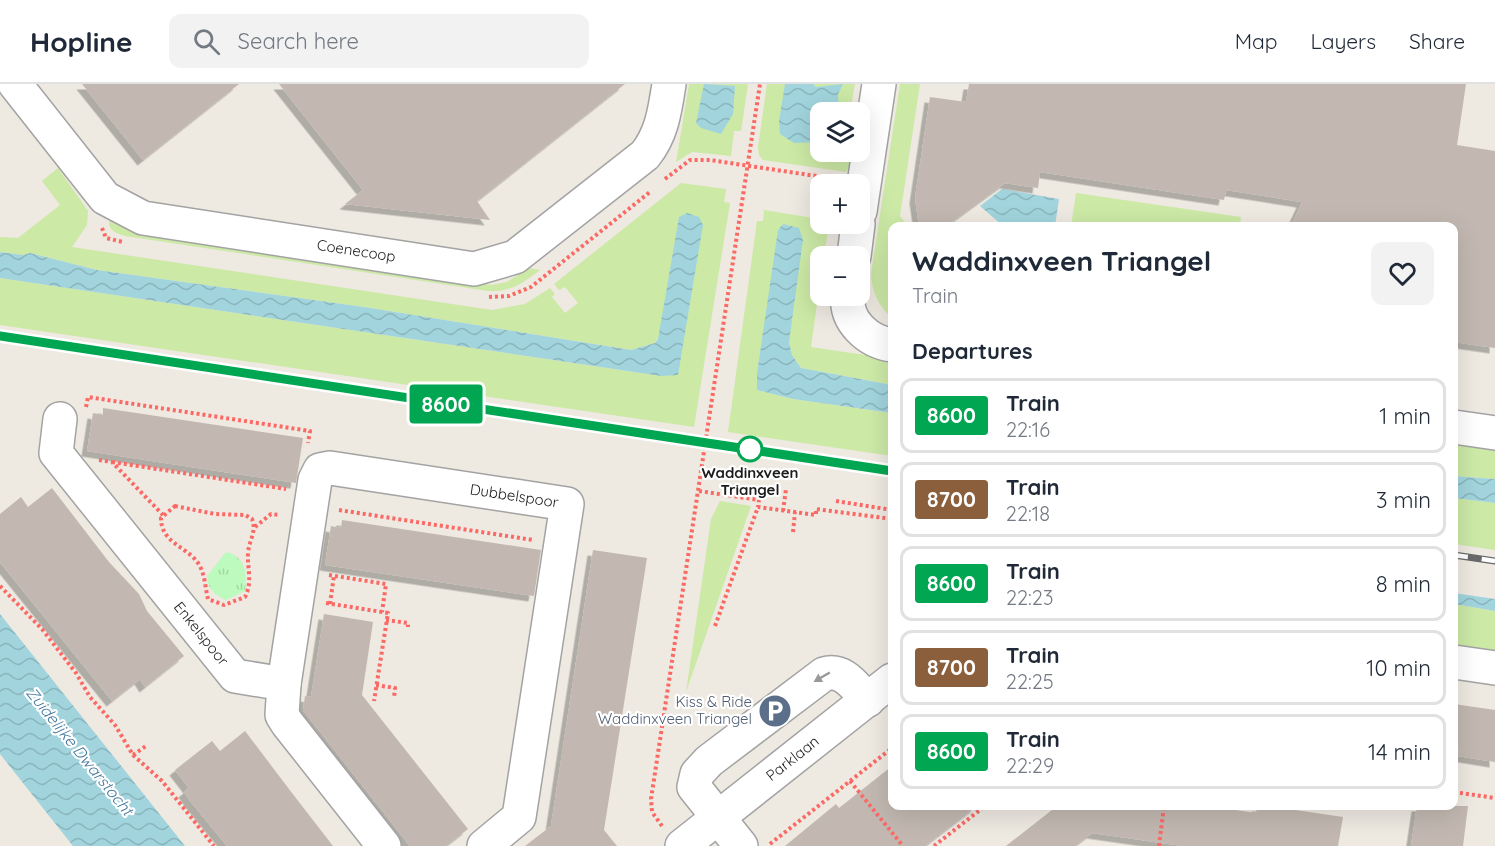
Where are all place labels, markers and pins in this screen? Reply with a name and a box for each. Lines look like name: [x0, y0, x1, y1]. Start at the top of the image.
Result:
marker: Waddinxveen Triangel: [737, 436, 763, 462]
place label: Waddinxveen Triangel: [701, 463, 799, 499]
place label: Kiss & Ride Waddinxveen Triangel: [598, 692, 752, 728]
parking icon: Kiss & Ride Waddinxveen Triangel: [757, 693, 793, 729]

